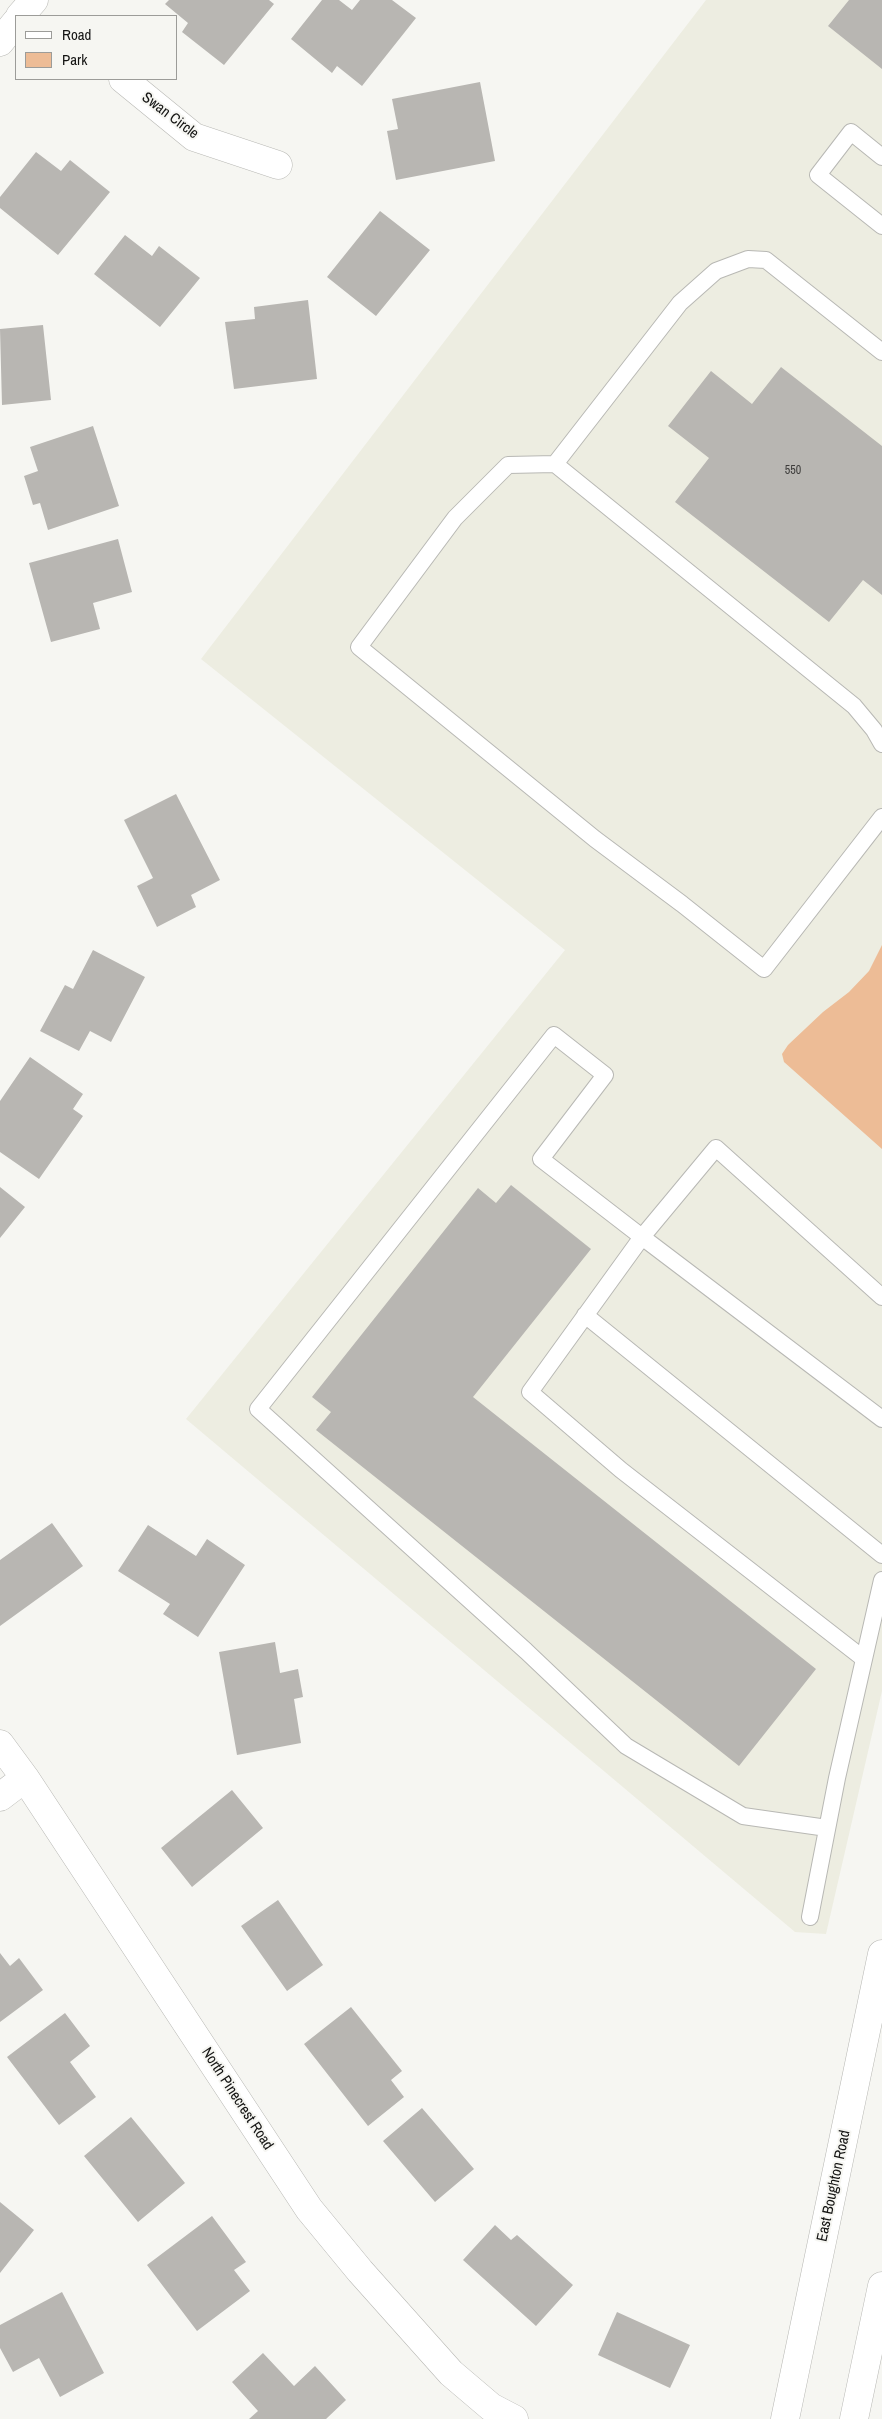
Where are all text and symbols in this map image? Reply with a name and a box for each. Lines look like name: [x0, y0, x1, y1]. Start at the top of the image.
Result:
legend: [15, 15, 178, 80]
text: Road: [62, 24, 91, 45]
text: Park: [62, 49, 87, 70]
street label: Swan Circle: [138, 89, 202, 143]
house number: 550: [785, 464, 801, 478]
street label: North Pinecrest Road: [197, 2045, 277, 2153]
street label: East Boughton Road: [813, 2129, 855, 2243]

